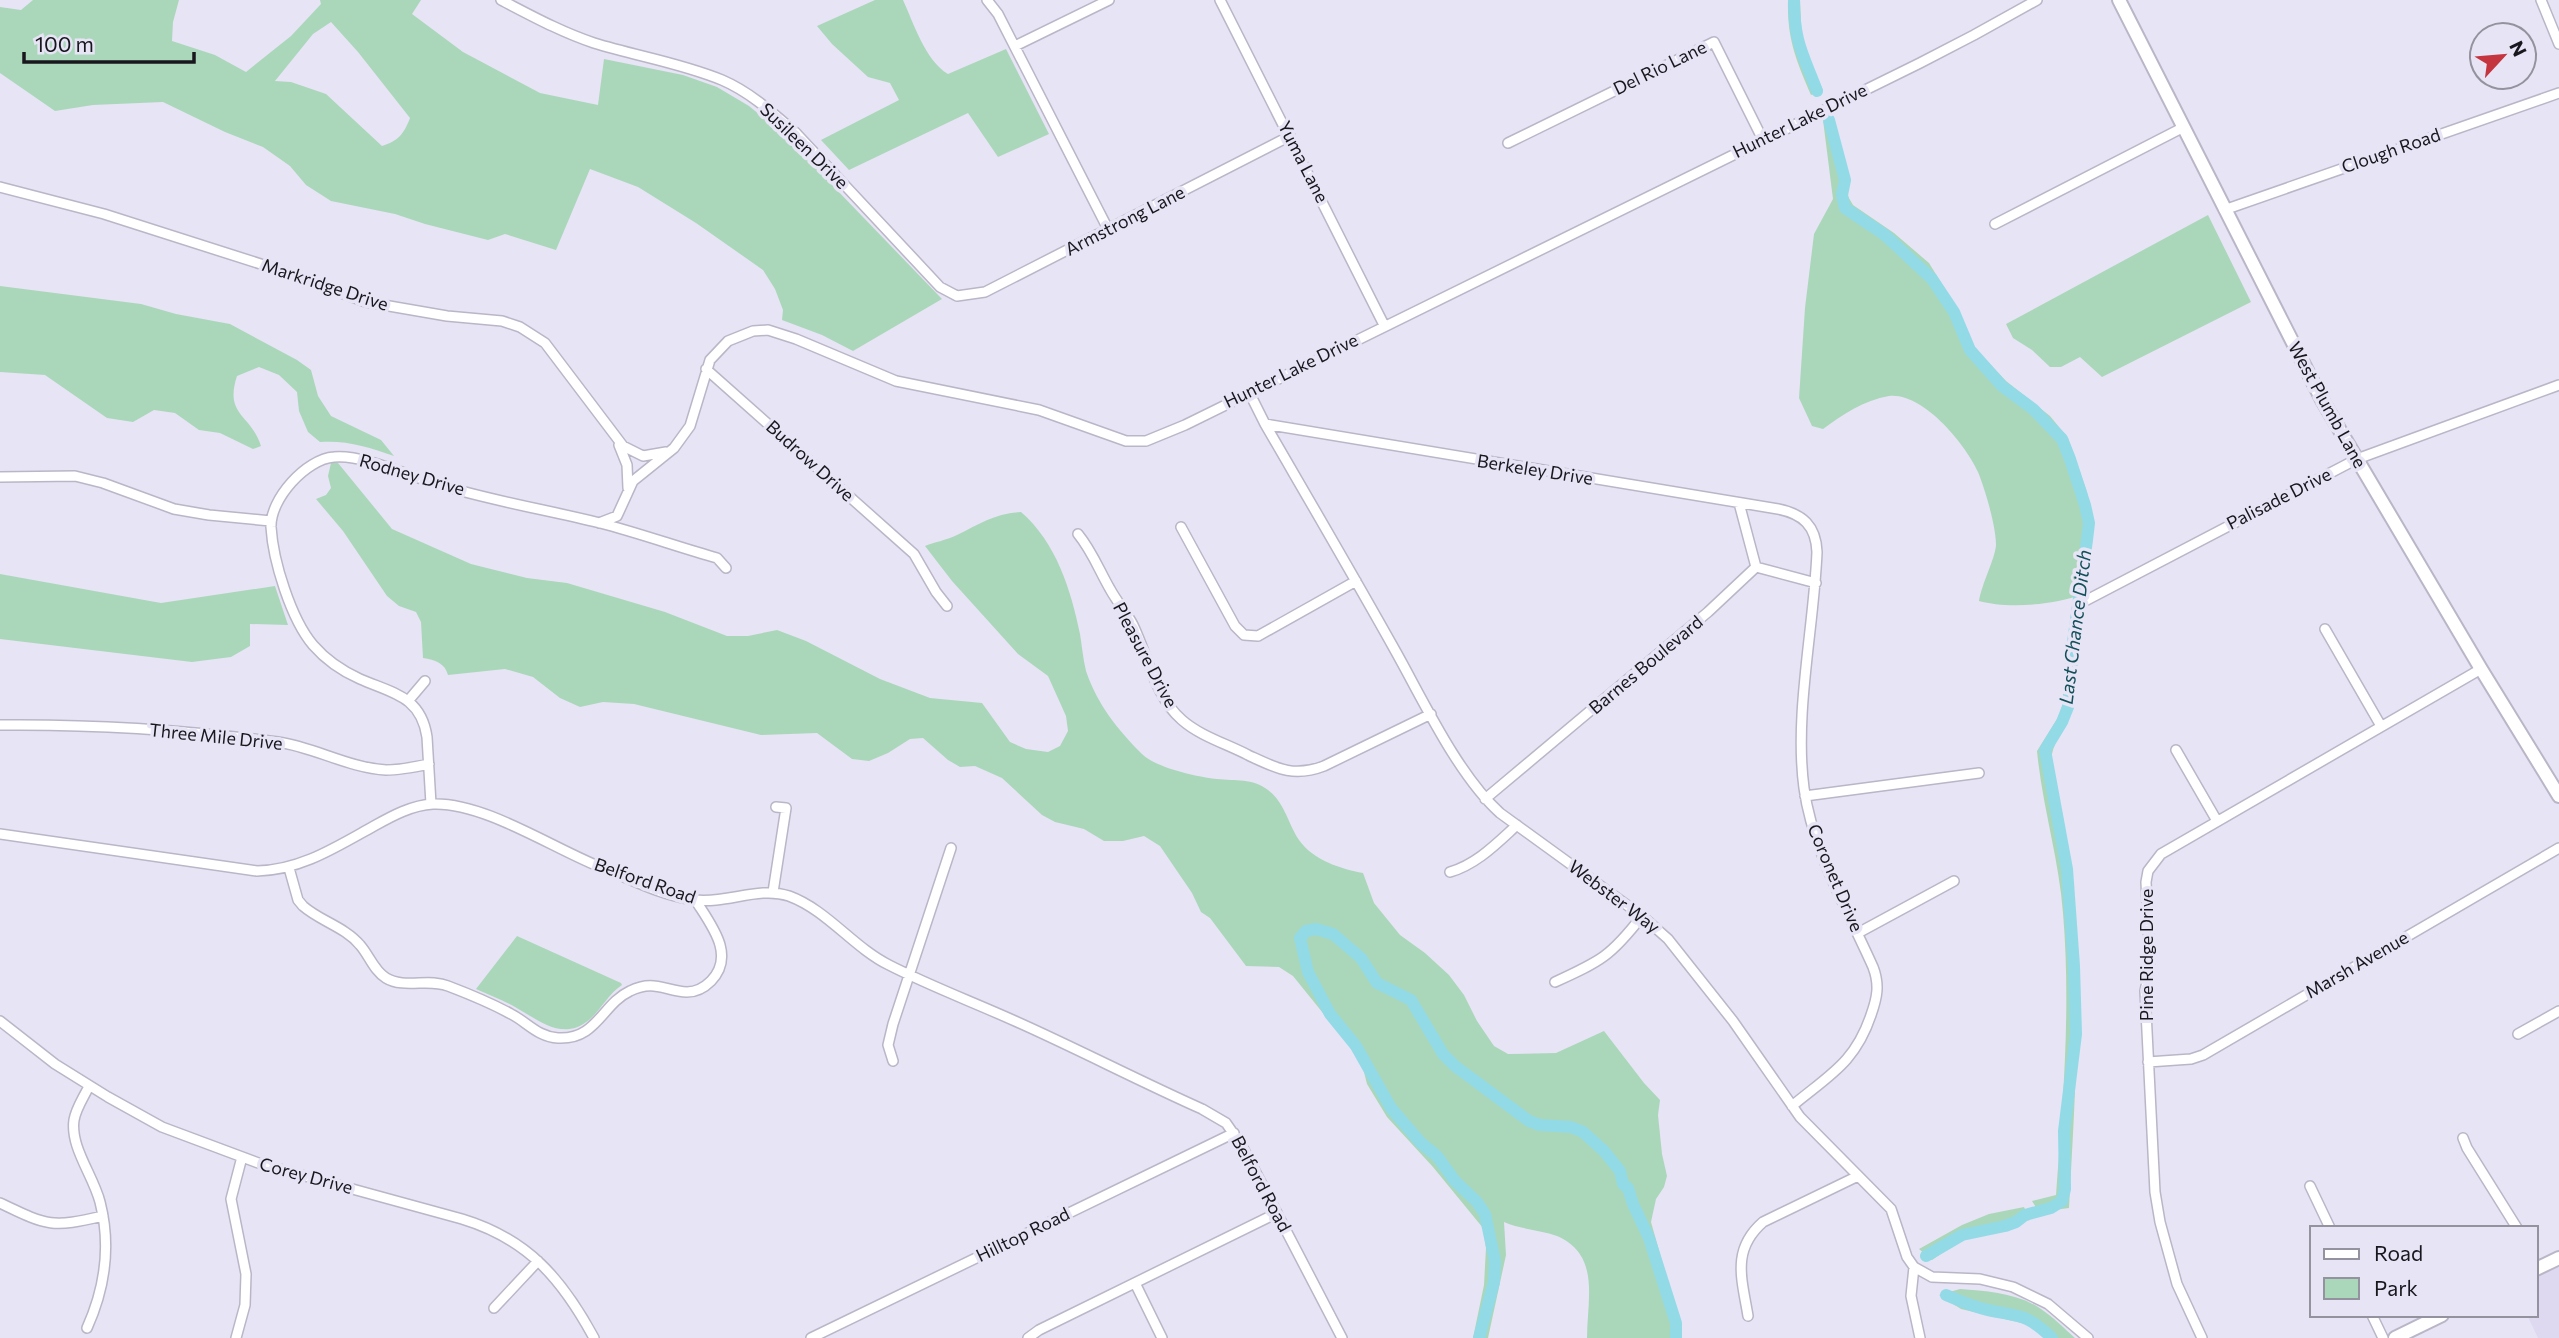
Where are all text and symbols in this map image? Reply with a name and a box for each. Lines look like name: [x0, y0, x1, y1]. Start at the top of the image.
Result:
scale bar: [24, 21, 194, 65]
north arrow: [2468, 21, 2538, 91]
text: 100 m: [35, 31, 94, 56]
street label: Del Rio Lane: [1609, 35, 1710, 99]
text: N: [2505, 37, 2532, 60]
street label: Hunter Lake Drive: [1729, 78, 1870, 162]
street label: Susileen Drive: [756, 98, 853, 193]
street label: Yuma Lane: [1274, 117, 1334, 206]
street label: Clough Road: [2338, 123, 2443, 177]
street label: Armstrong Lane: [1061, 180, 1188, 260]
street label: Markridge Drive: [259, 253, 391, 315]
street label: Hunter Lake Drive: [1220, 328, 1361, 412]
street label: West Plumb Lane: [2284, 338, 2372, 471]
street label: Budrow Drive: [762, 415, 859, 505]
street label: Rodney Drive: [357, 449, 467, 500]
street label: Berkeley Drive: [1476, 449, 1595, 489]
street label: Palisade Drive: [2223, 462, 2334, 534]
water label: Last Chance Ditch: [2054, 548, 2095, 705]
street label: Pleasure Drive: [1109, 598, 1183, 711]
street label: Barnes Boulevard: [1584, 610, 1707, 718]
street label: Three Mile Drive: [148, 718, 284, 754]
street label: Coronet Drive: [1803, 821, 1868, 935]
street label: Belford Road: [592, 852, 699, 908]
street label: Webster Way: [1565, 855, 1665, 938]
street label: Pine Ridge Drive: [2135, 889, 2157, 1021]
street label: Marsh Avenue: [2301, 926, 2412, 1002]
street label: Belford Road: [1227, 1132, 1296, 1235]
street label: Corey Drive: [257, 1152, 355, 1198]
street label: Hilltop Road: [972, 1202, 1073, 1266]
legend: [2310, 1226, 2538, 1317]
text: Road: [2374, 1240, 2423, 1265]
text: Park: [2374, 1275, 2418, 1300]

